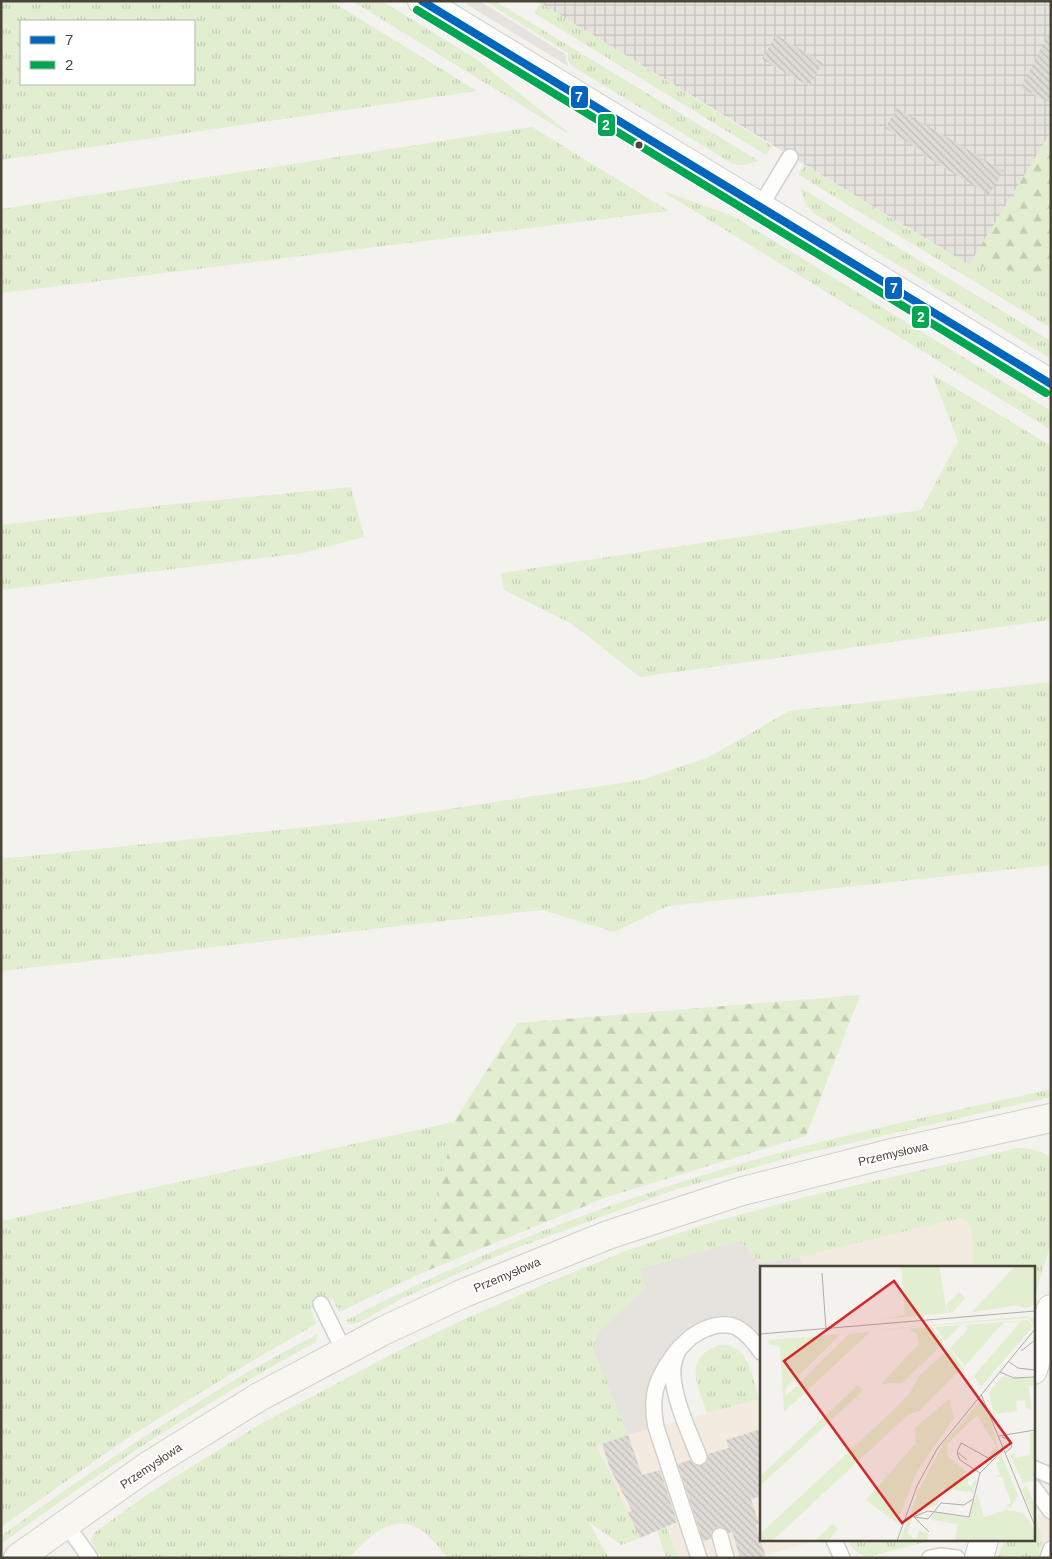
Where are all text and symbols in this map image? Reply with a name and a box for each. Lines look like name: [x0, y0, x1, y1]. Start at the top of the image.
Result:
legend: [20, 20, 195, 85]
text: 7: [65, 31, 73, 48]
text: 2: [65, 56, 73, 73]
line badge: 7: [570, 85, 589, 109]
text: 7: [575, 89, 583, 105]
line badge: 2: [597, 113, 616, 137]
text: 2: [602, 117, 610, 133]
unlabelled marker: [634, 140, 644, 150]
line badge: 7: [884, 276, 903, 300]
text: 7: [890, 280, 898, 296]
line badge: 2: [911, 305, 930, 329]
text: 2: [917, 309, 925, 325]
street label: Przemysłowa: [857, 1139, 930, 1169]
street label: Przemysłowa: [471, 1254, 543, 1295]
inset map: [760, 1266, 1034, 1542]
street label: Przemysłowa: [118, 1440, 185, 1492]

